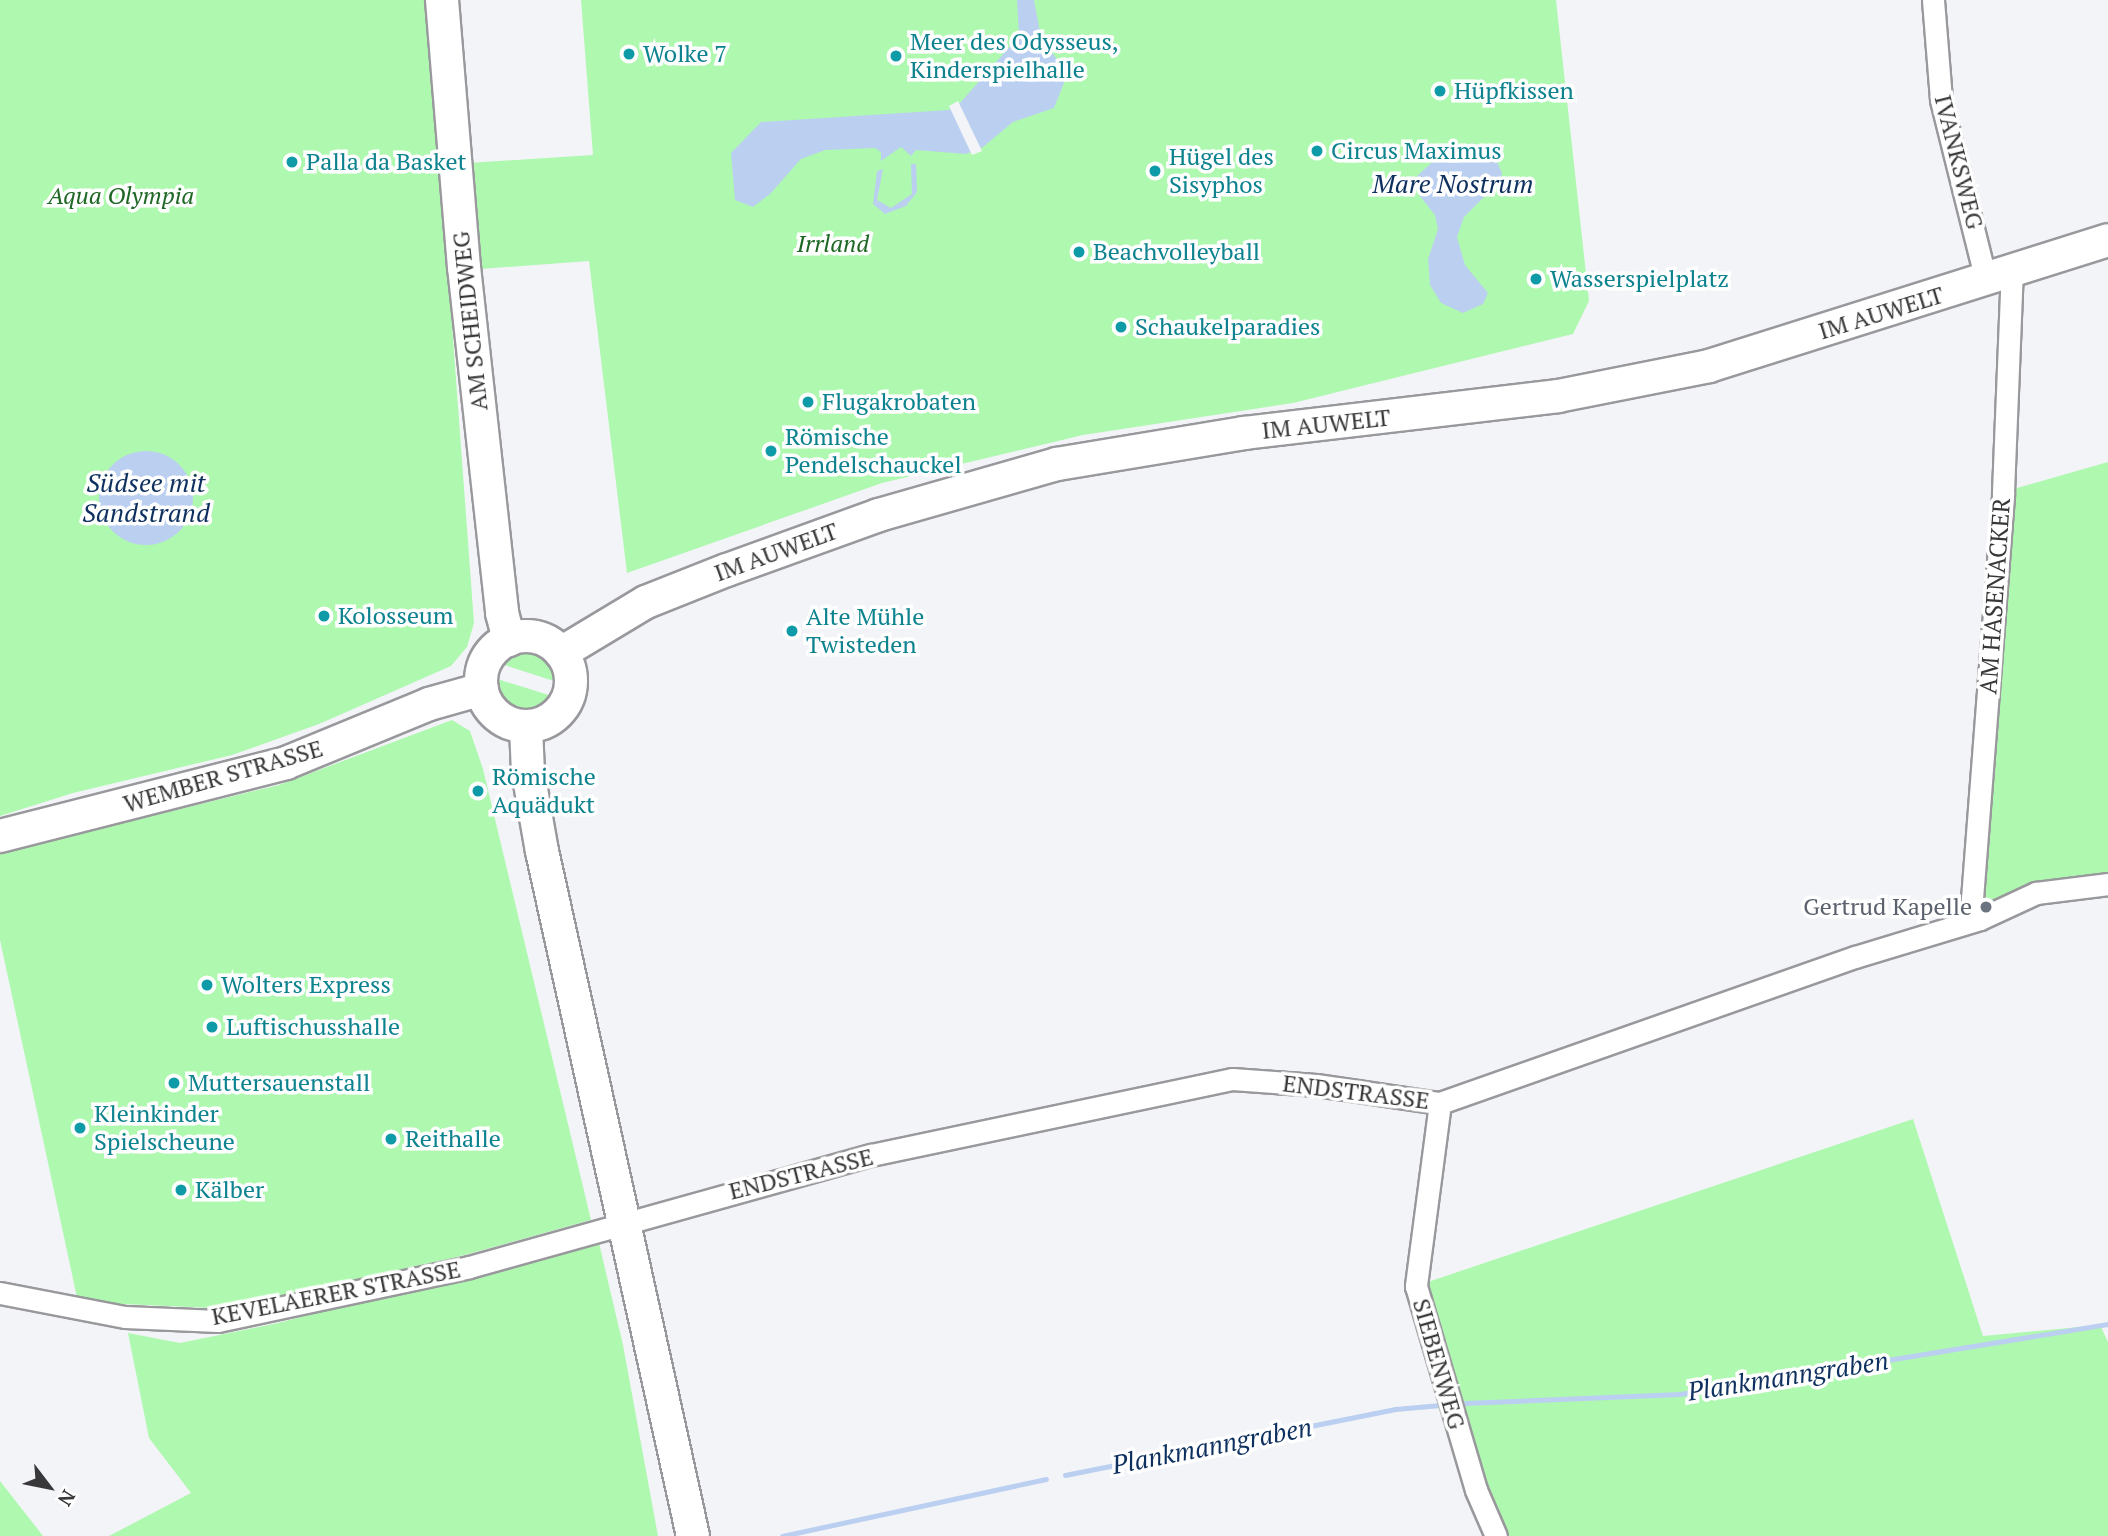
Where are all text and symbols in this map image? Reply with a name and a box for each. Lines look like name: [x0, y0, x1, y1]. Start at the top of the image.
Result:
place label: Meer des Odysseus, Kinderspielhalle: [910, 28, 1119, 84]
place label: Wolke 7: [643, 40, 727, 68]
marker: Wolke 7: [621, 46, 637, 62]
marker: Meer des Odysseus, Kinderspielhalle: [888, 48, 904, 64]
place label: Hüpfkissen: [1454, 77, 1574, 105]
marker: Hüpfkissen: [1432, 83, 1448, 99]
street label: IVANKSWEG: [1928, 92, 1990, 232]
place label: Circus Maximus: [1331, 137, 1502, 165]
place label: Hügel des Sisyphos: [1169, 143, 1274, 199]
marker: Circus Maximus: [1309, 143, 1325, 159]
place label: Palla da Basket: [306, 148, 466, 176]
marker: Palla da Basket: [284, 154, 300, 170]
marker: Hügel des Sisyphos: [1147, 163, 1163, 179]
water label: Mare Nostrum: [1373, 168, 1533, 200]
park label: Aqua Olympia: [48, 182, 194, 210]
street label: AM SCHEIDWEG: [446, 230, 494, 412]
park label: Irrland: [797, 230, 869, 258]
place label: Beachvolleyball: [1093, 238, 1260, 266]
marker: Beachvolleyball: [1071, 244, 1087, 260]
place label: Wasserspielplatz: [1550, 265, 1729, 293]
marker: Wasserspielplatz: [1528, 271, 1544, 287]
street label: IM AUWELT: [1815, 280, 1947, 346]
place label: Schaukelparadies: [1135, 313, 1320, 341]
marker: Schaukelparadies: [1113, 319, 1129, 335]
place label: Flugakrobaten: [822, 388, 976, 416]
marker: Flugakrobaten: [800, 394, 816, 410]
street label: IM AUWELT: [1260, 403, 1392, 445]
place label: Römische Pendelschauckel: [785, 423, 962, 479]
marker: Römische Pendelschauckel: [763, 443, 779, 459]
water label: Südsee mit Sandstrand: [82, 467, 210, 528]
street label: AM HASENACKER: [1974, 497, 2016, 695]
street label: IM AUWELT: [710, 516, 842, 588]
place label: Kolosseum: [338, 602, 453, 630]
place label: Alte Mühle Twisteden: [806, 603, 924, 659]
marker: Kolosseum: [316, 608, 332, 624]
marker: Alte Mühle Twisteden: [784, 623, 800, 639]
street label: WEMBER STRASSE: [120, 734, 326, 818]
place label: Römische Aquädukt: [492, 763, 596, 819]
marker: Römische Aquädukt: [470, 783, 486, 799]
place label: Gertrud Kapelle: [1803, 893, 1972, 921]
marker: Gertrud Kapelle: [1978, 899, 1994, 915]
place label: Wolters Express: [221, 971, 391, 999]
marker: Wolters Express: [199, 977, 215, 993]
place label: Luftischusshalle: [226, 1013, 400, 1041]
marker: Luftischusshalle: [204, 1019, 220, 1035]
place label: Muttersauenstall: [188, 1069, 370, 1097]
street label: ENDSTRASSE: [1281, 1069, 1431, 1115]
marker: Muttersauenstall: [166, 1075, 182, 1091]
place label: Kleinkinder Spielscheune: [94, 1100, 235, 1156]
marker: Kleinkinder Spielscheune: [72, 1120, 88, 1136]
place label: Reithalle: [405, 1125, 501, 1153]
marker: Reithalle: [383, 1131, 399, 1147]
street label: ENDSTRASSE: [726, 1142, 876, 1206]
place label: Kälber: [195, 1176, 264, 1204]
marker: Kälber: [173, 1182, 189, 1198]
street label: KEVELAERER STRASSE: [209, 1255, 463, 1331]
street label: SIEBENWEG: [1407, 1295, 1471, 1433]
water label: Plankmanngraben: [1685, 1345, 1891, 1407]
water label: Plankmanngraben: [1109, 1411, 1315, 1481]
north arrow: [14, 1452, 84, 1522]
text: N: [53, 1486, 82, 1511]

